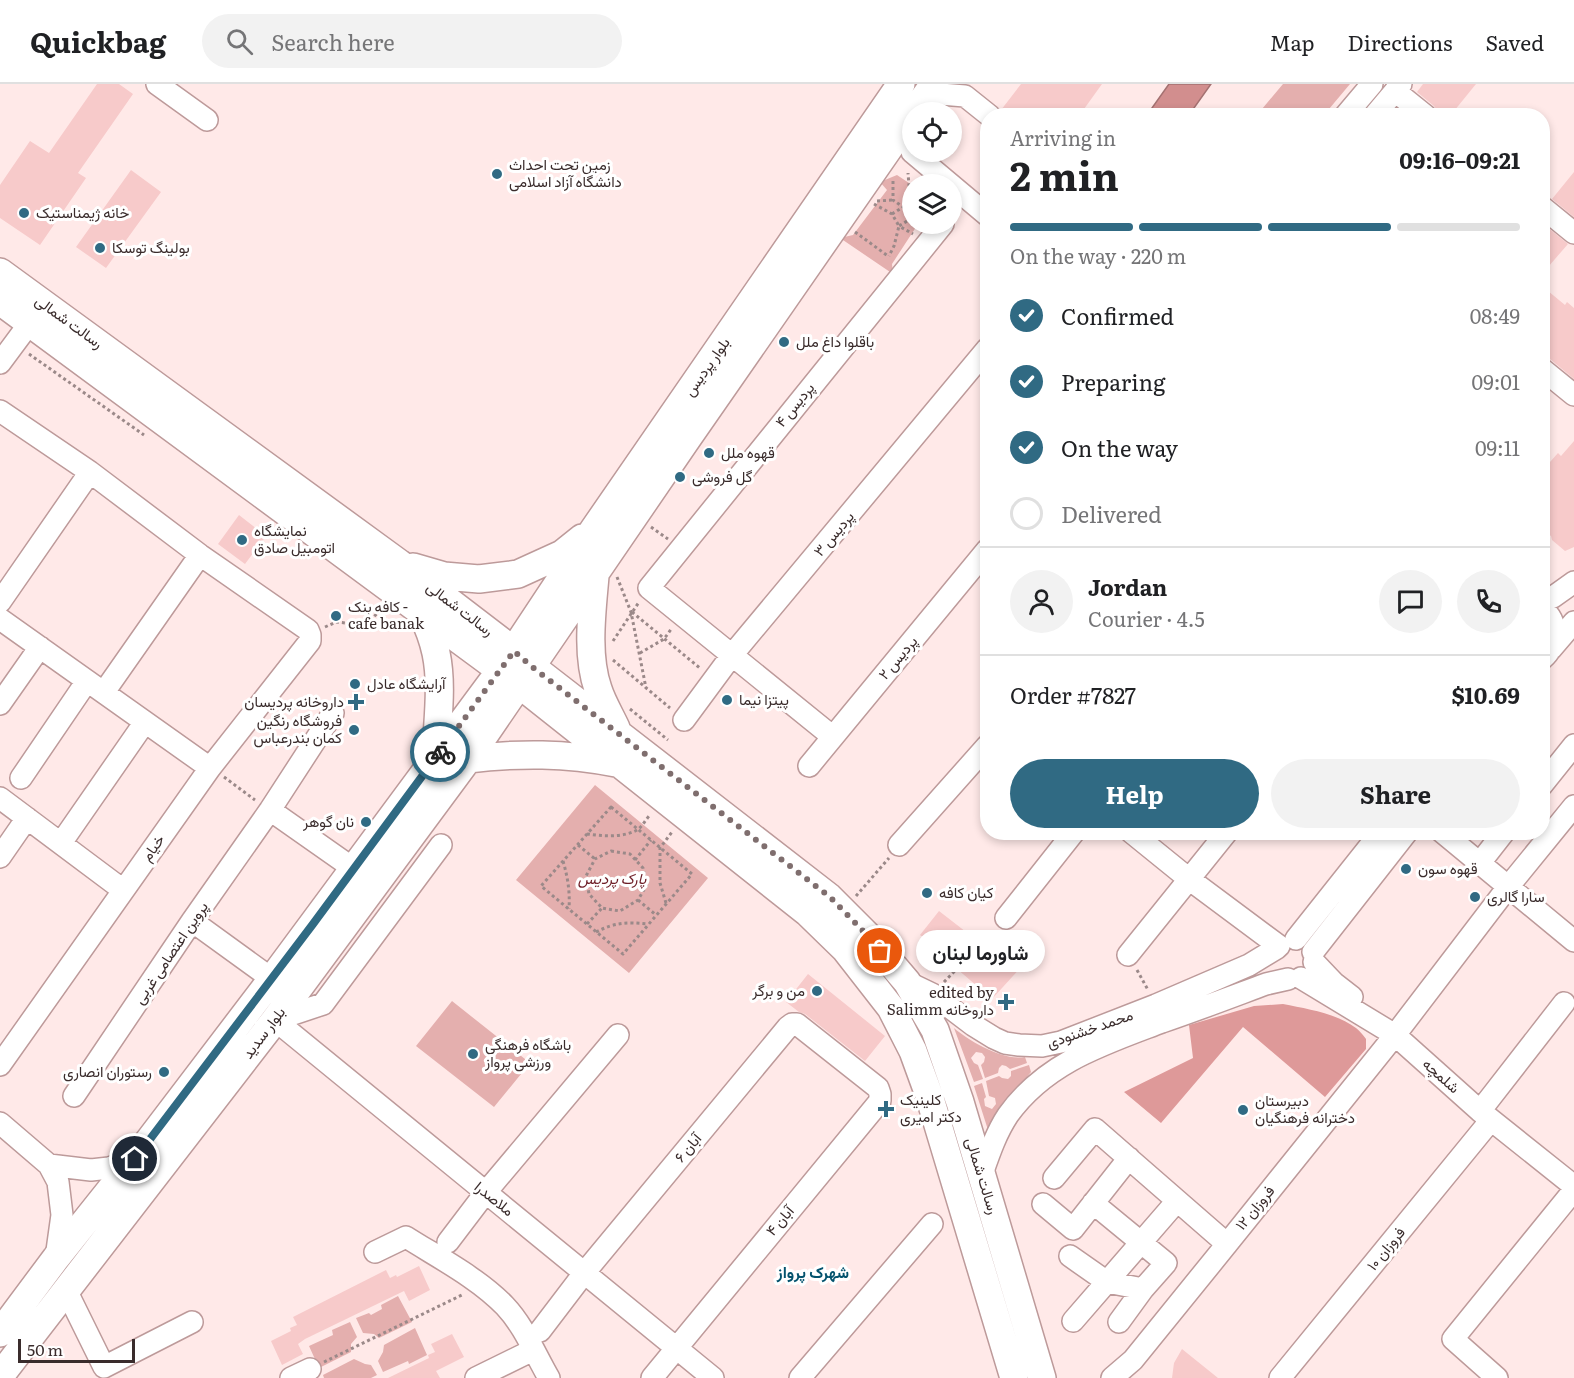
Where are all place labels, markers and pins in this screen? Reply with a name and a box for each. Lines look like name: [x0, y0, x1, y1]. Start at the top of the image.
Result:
place label: زمین تحت احداث دانشگاه آزاد اسلامی: [509, 152, 622, 192]
marker: زمین تحت احداث دانشگاه آزاد اسلامی: [490, 167, 504, 181]
place label: خانه ژیمناستیک: [36, 200, 129, 223]
marker: خانه ژیمناستیک: [17, 206, 31, 220]
place label: بولینگ توسکا: [112, 235, 190, 258]
marker: بولینگ توسکا: [93, 241, 107, 255]
place label: باقلوا داغ ملل: [796, 329, 874, 353]
marker: باقلوا داغ ملل: [777, 335, 791, 349]
place label: قهوه ملل: [721, 440, 775, 463]
marker: قهوه ملل: [702, 446, 716, 460]
place label: گل فروشی: [692, 464, 753, 487]
marker: گل فروشی: [673, 470, 687, 484]
place label: نمایشگاه اتومبیل صادق: [254, 518, 335, 558]
marker: نمایشگاه اتومبیل صادق: [235, 533, 249, 547]
place label: کافه بنک - cafe banak: [348, 594, 425, 634]
marker: کافه بنک - cafe banak: [329, 609, 343, 623]
place label: آرایشگاه عادل: [367, 671, 447, 694]
marker: آرایشگاه عادل: [348, 677, 362, 691]
place label: پیتزا نیما: [739, 687, 789, 710]
place label: داروخانه پردیسان: [244, 689, 344, 712]
marker: پیتزا نیما: [720, 693, 734, 707]
marker: داروخانه پردیسان: [349, 695, 363, 709]
place label: فروشگاه رنگین کمان بندرعباس: [254, 708, 342, 748]
marker: فروشگاه رنگین کمان بندرعباس: [347, 723, 361, 737]
place label: نان گوهر: [302, 809, 354, 832]
marker: نان گوهر: [359, 815, 373, 829]
place label: قهوه سون: [1418, 856, 1478, 879]
marker: قهوه سون: [1399, 862, 1413, 876]
place label: کیان کافه: [939, 880, 994, 903]
place label: سارا گالری: [1487, 884, 1545, 907]
marker: کیان کافه: [920, 886, 934, 900]
marker: سارا گالری: [1468, 890, 1482, 904]
pin: [854, 925, 905, 976]
callout: شاورما لبنان: [916, 930, 1045, 972]
place label: من و برگر: [751, 978, 805, 1001]
place label: edited by Salimm داروخانه: [887, 980, 994, 1020]
marker: من و برگر: [810, 984, 824, 998]
marker: edited by Salimm داروخانه: [999, 995, 1013, 1009]
place label: باشگاه فرهنگی ورزشی پرواز: [484, 1032, 571, 1072]
marker: باشگاه فرهنگی ورزشی پرواز: [466, 1047, 480, 1061]
place label: رستوران انصاری: [63, 1059, 152, 1082]
marker: رستوران انصاری: [157, 1065, 171, 1079]
place label: کلینیک دکتر امیری: [900, 1087, 962, 1127]
place label: دبیرستان دخترانه فرهنگیان: [1255, 1088, 1355, 1128]
marker: کلینیک دکتر امیری: [877, 1100, 895, 1118]
marker: دبیرستان دخترانه فرهنگیان: [1236, 1103, 1250, 1117]
pin: [109, 1133, 160, 1184]

